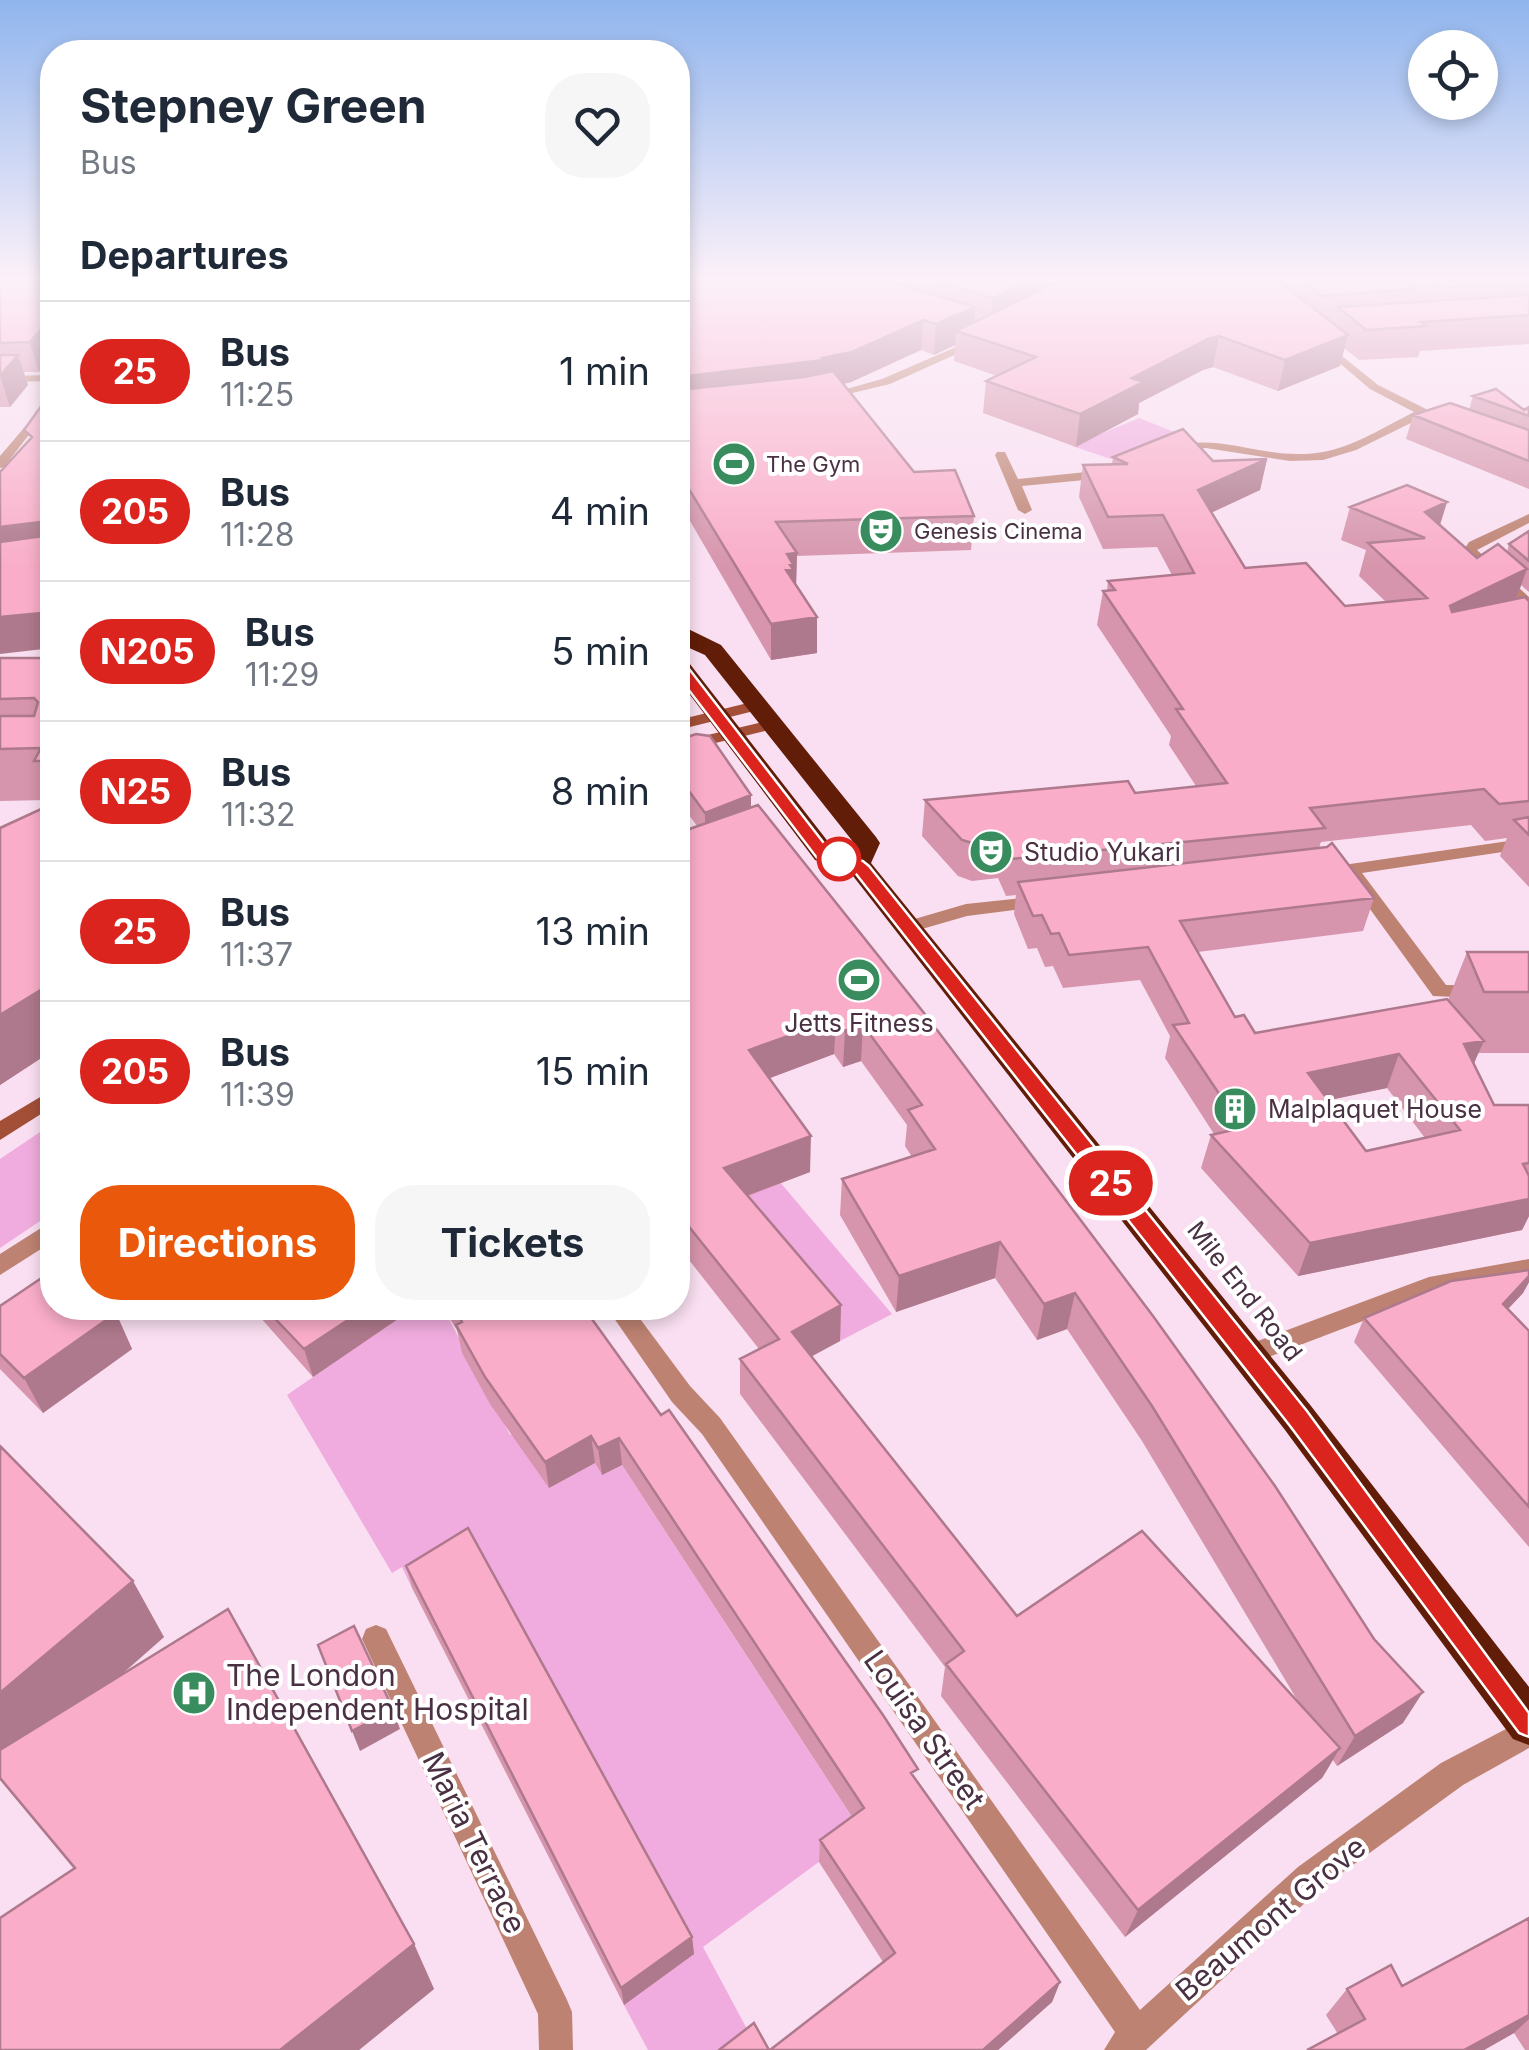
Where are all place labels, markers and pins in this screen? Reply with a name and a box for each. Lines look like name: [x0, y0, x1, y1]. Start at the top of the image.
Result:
sports icon: The Gym: [711, 441, 757, 487]
place label: The Gym: [766, 451, 860, 477]
theatre icon: Genesis Cinema: [858, 508, 904, 554]
place label: Genesis Cinema: [914, 518, 1083, 544]
theatre icon: Studio Yukari: [968, 829, 1014, 875]
place label: Studio Yukari: [1024, 837, 1181, 867]
unlabelled marker: [818, 838, 860, 880]
sports icon: Jetts Fitness: [836, 957, 882, 1003]
place label: Jetts Fitness: [784, 1008, 934, 1038]
building icon: Malplaquet House: [1212, 1086, 1258, 1132]
place label: Malplaquet House: [1268, 1094, 1482, 1124]
place label: The London Independent Hospital: [226, 1657, 529, 1727]
hospital icon: The London Independent Hospital: [171, 1670, 217, 1716]

